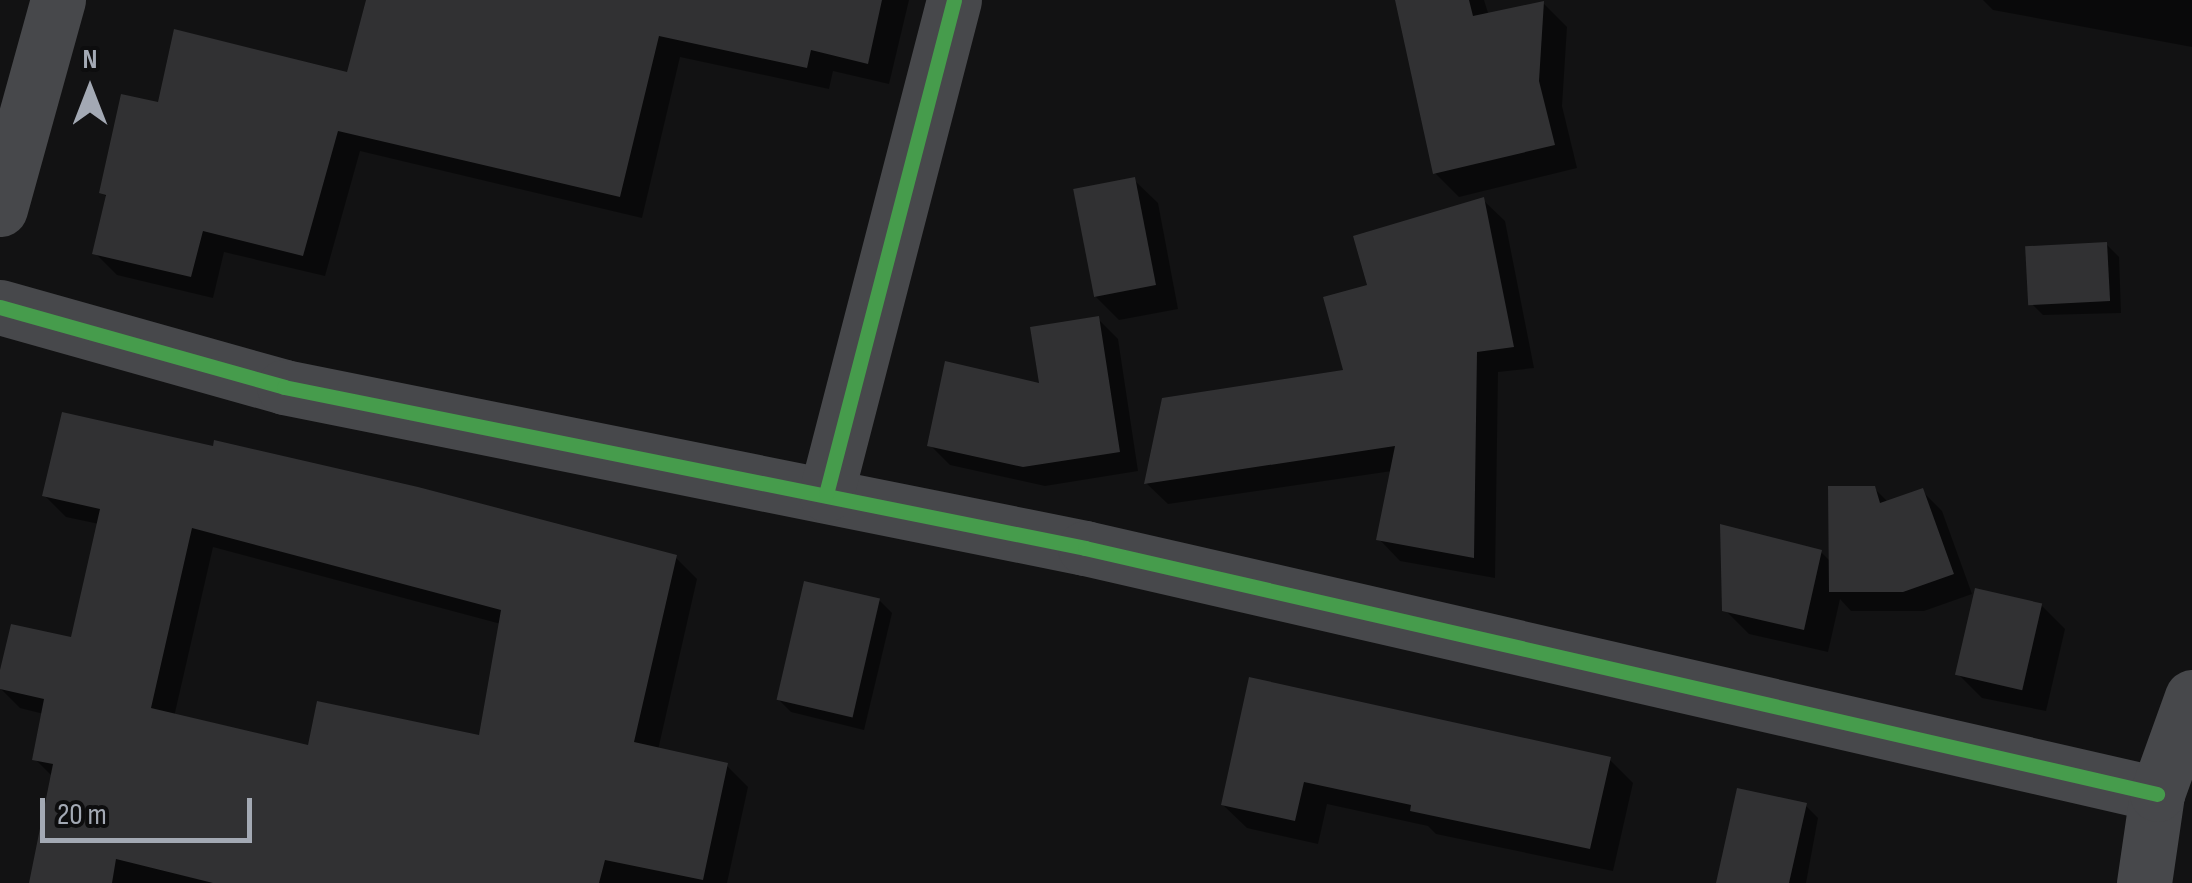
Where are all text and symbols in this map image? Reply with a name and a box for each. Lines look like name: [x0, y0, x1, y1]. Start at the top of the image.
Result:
north arrow: [40, 40, 140, 140]
text: N: [83, 43, 97, 76]
scale bar: [45, 778, 258, 840]
text: 20 m: [57, 797, 107, 833]

